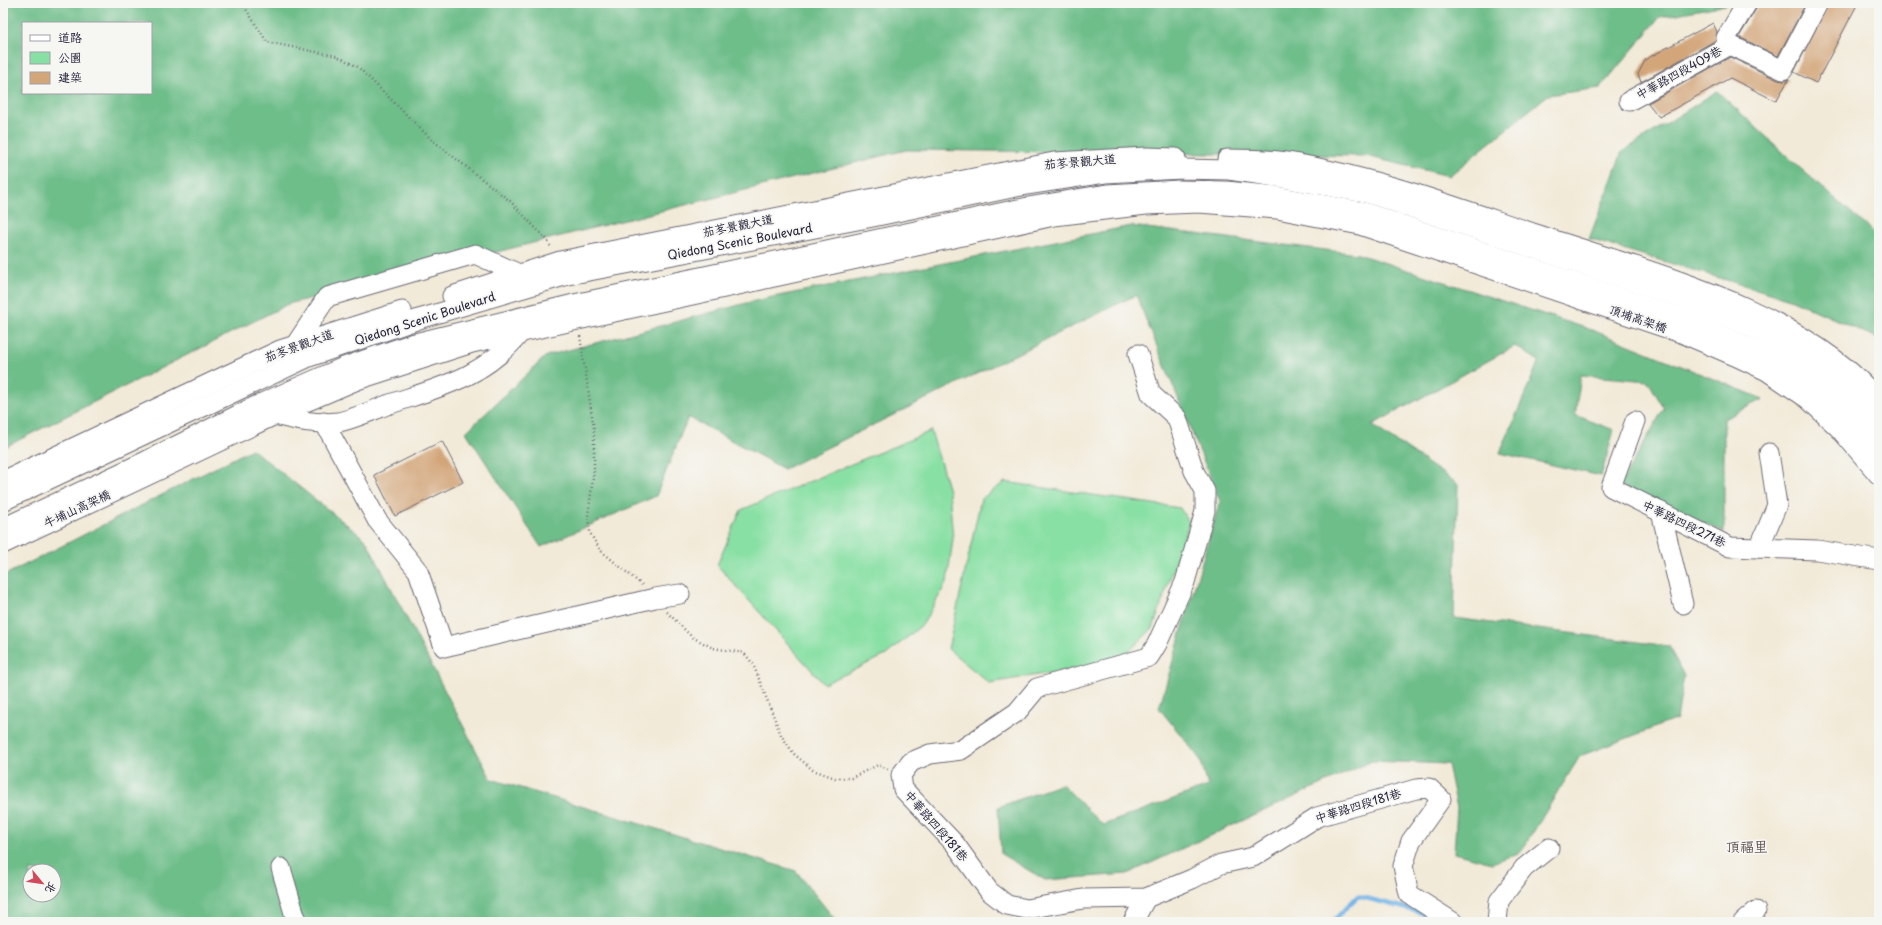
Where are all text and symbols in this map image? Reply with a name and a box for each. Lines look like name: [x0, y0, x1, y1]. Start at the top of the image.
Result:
legend: [22, 22, 152, 94]
text: 道路: [58, 28, 82, 46]
street label: 中華路四段409巷: [1632, 41, 1725, 103]
text: 公園: [58, 48, 82, 66]
text: 建築: [58, 68, 82, 86]
street label: 茄苳景觀大道: [1043, 149, 1117, 173]
street label: 茄苳景觀大道: [701, 209, 775, 241]
street label: Qiedong Scenic Boulevard: [666, 218, 814, 264]
street label: Qiedong Scenic Boulevard: [352, 287, 498, 349]
street label: 頂埔高架橋: [1607, 300, 1670, 336]
street label: 茄苳景觀大道: [262, 324, 336, 366]
street label: 牛埔山高架橋: [40, 485, 113, 531]
street label: 中華路四段271巷: [1639, 495, 1729, 551]
street label: 中華路四段181巷: [1312, 783, 1403, 827]
street label: 中華路四段181巷: [901, 786, 973, 865]
district label: 頂福里: [1726, 836, 1768, 857]
north arrow: [22, 863, 62, 903]
text: 北: [41, 879, 61, 897]

